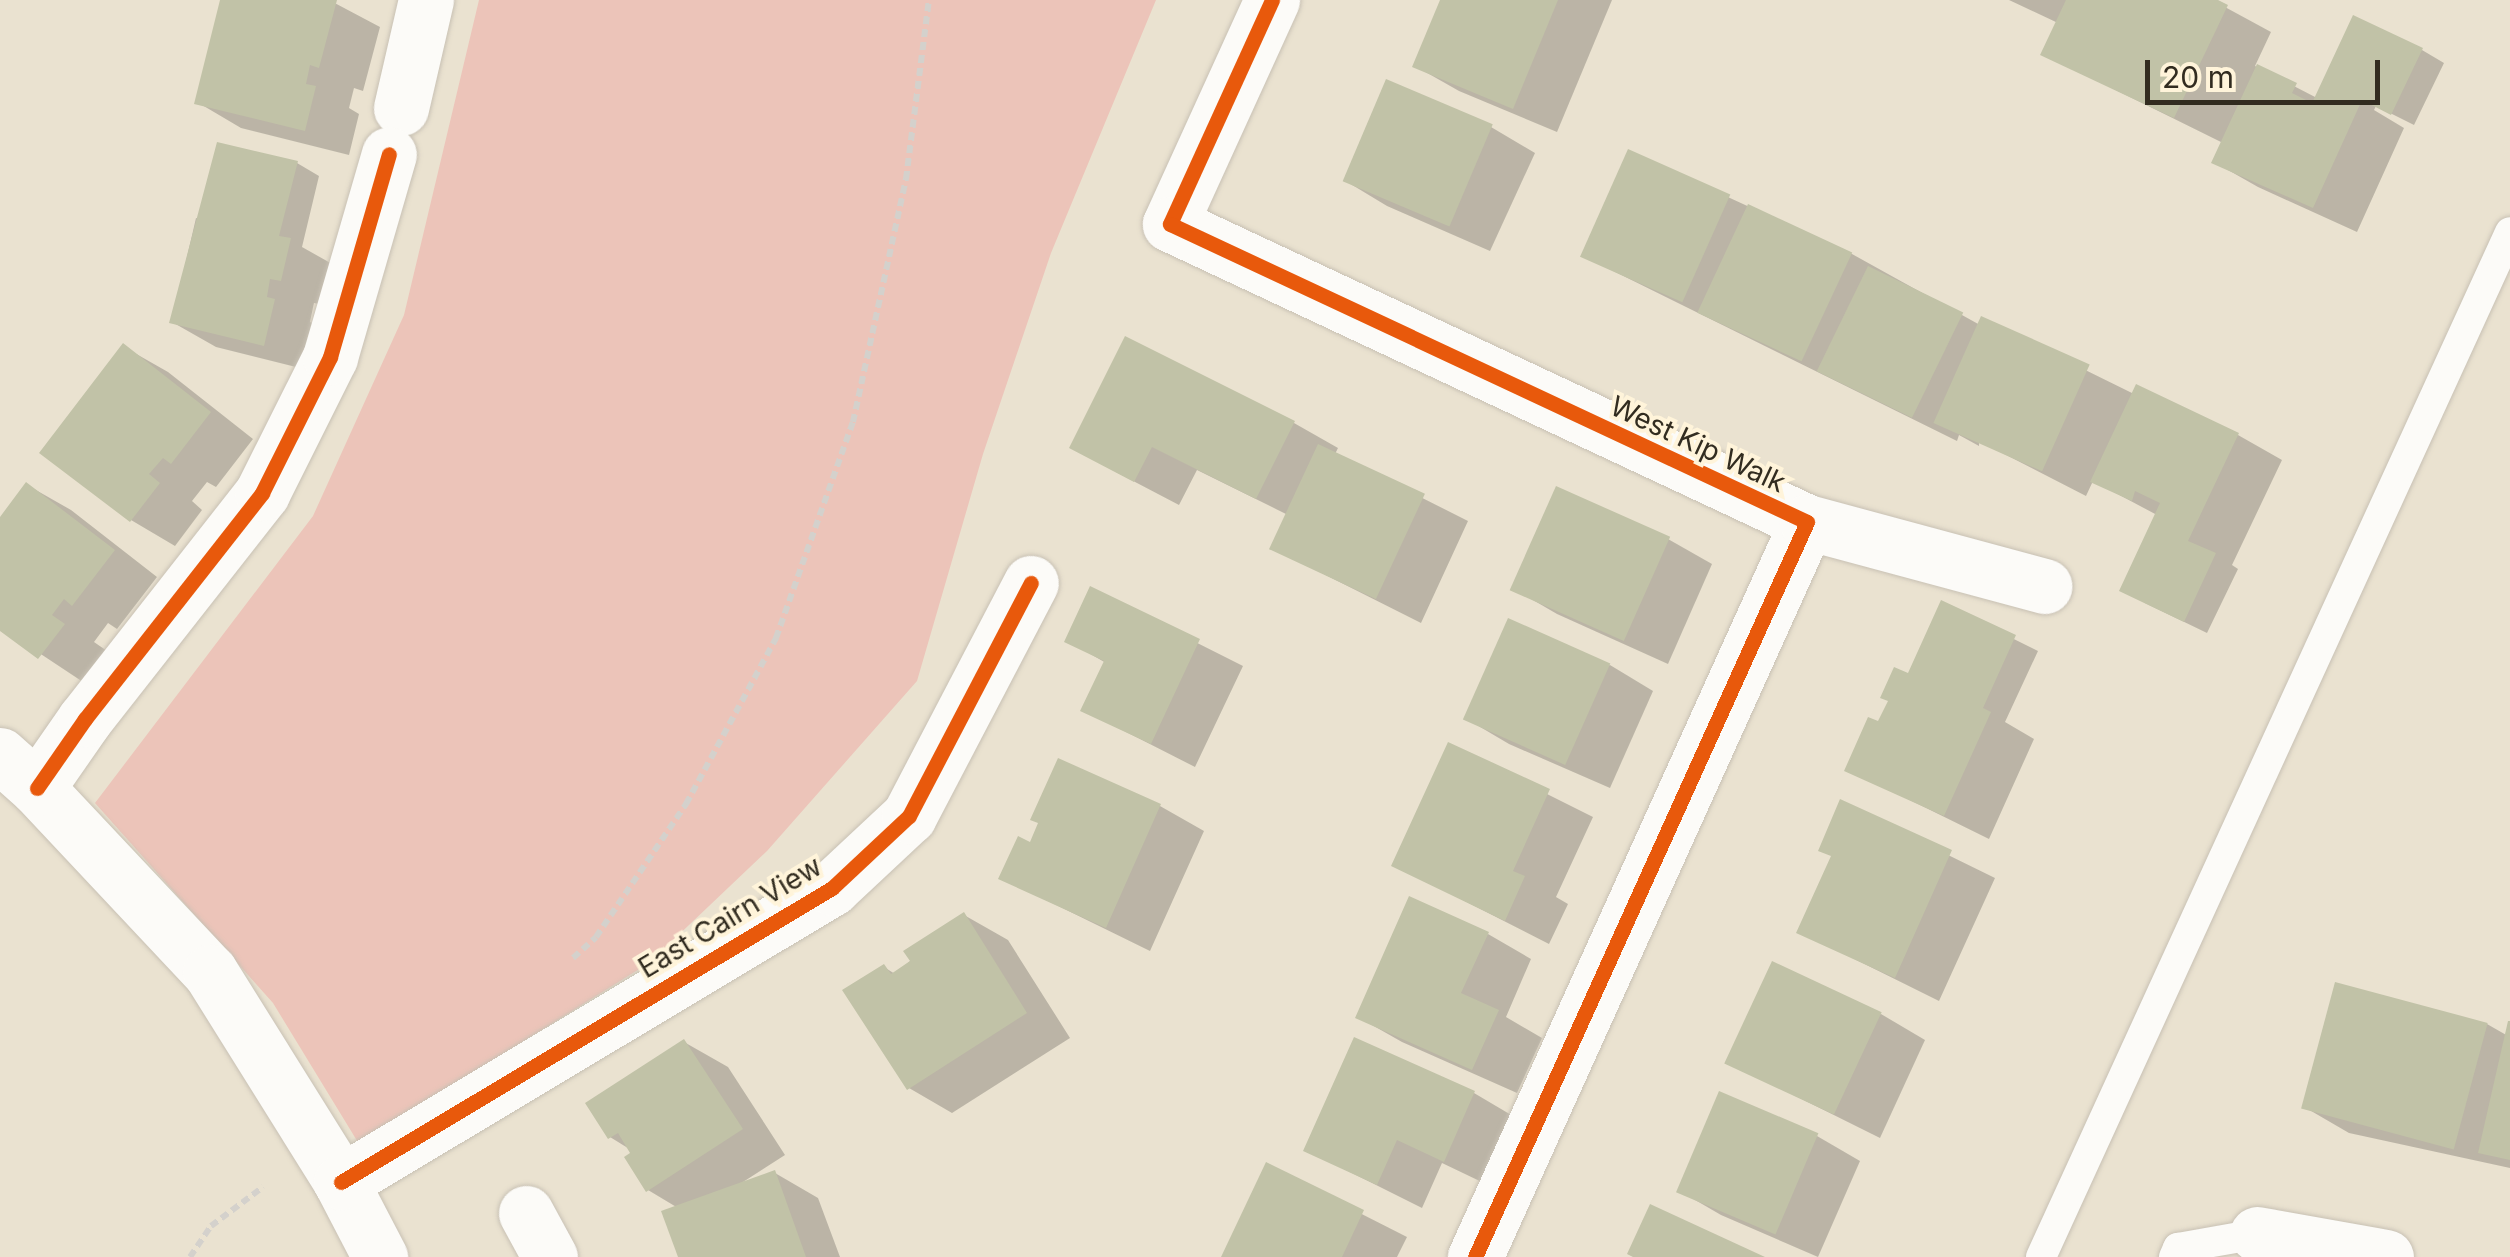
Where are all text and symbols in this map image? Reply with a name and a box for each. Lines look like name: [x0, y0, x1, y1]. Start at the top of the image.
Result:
scale bar: [2150, 40, 2385, 102]
text: 20 m: [2162, 59, 2234, 95]
street label: West Kip Walk: [1605, 389, 1791, 499]
street label: East Cairn View: [632, 849, 828, 985]

